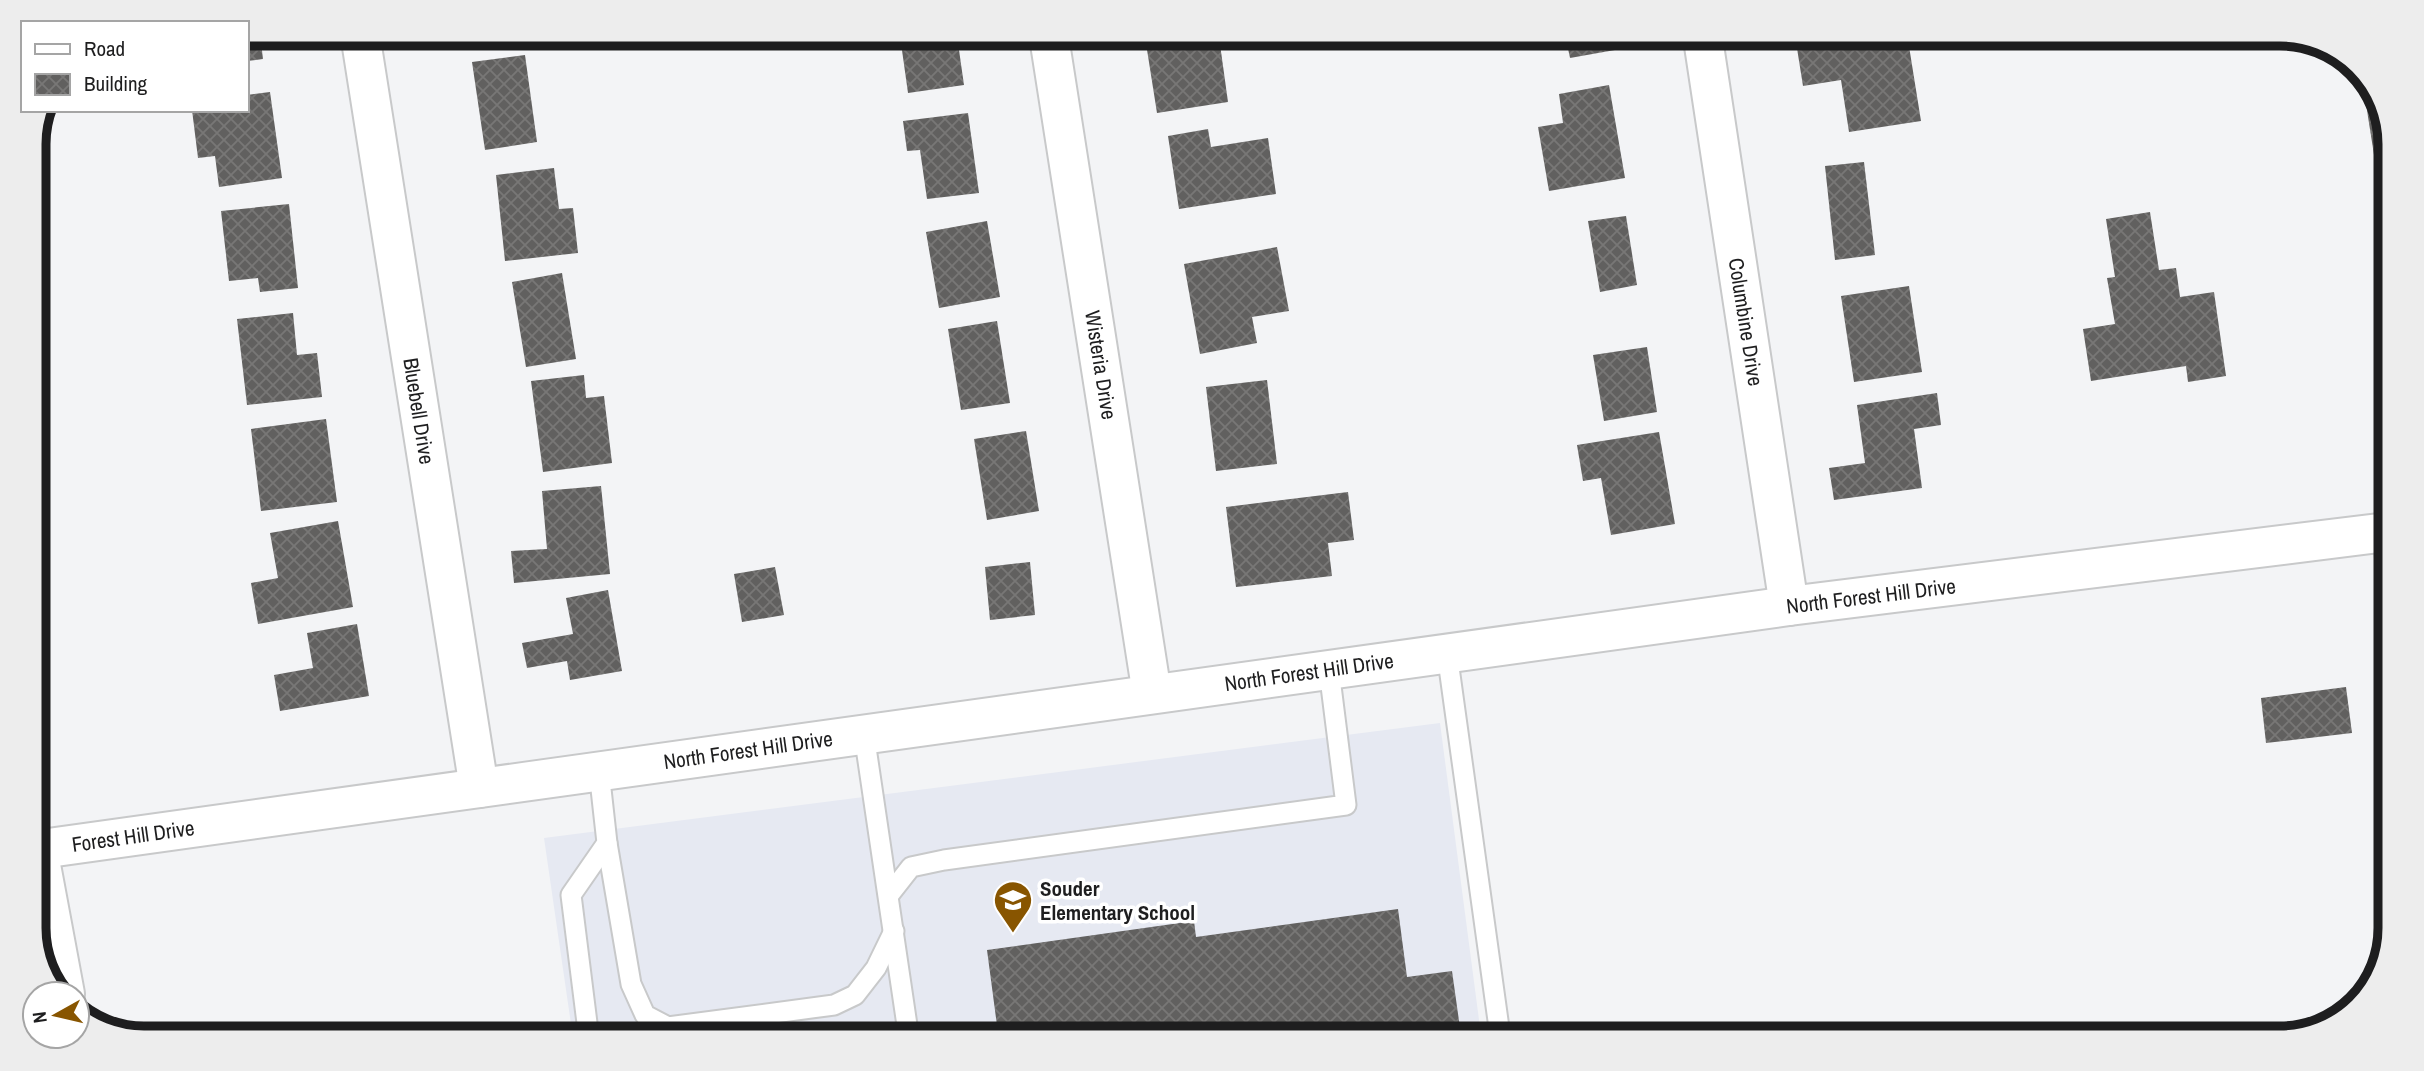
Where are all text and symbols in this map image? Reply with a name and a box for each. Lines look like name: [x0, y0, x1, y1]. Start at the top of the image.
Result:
legend: [21, 21, 248, 112]
text: Road: [84, 34, 125, 63]
text: Building: [84, 69, 148, 98]
street label: Columbine Drive: [1722, 256, 1770, 388]
street label: Wisteria Drive: [1078, 308, 1124, 422]
street label: Bluebell Drive: [396, 356, 442, 466]
street label: North Forest Hill Drive: [1785, 571, 1957, 621]
street label: North Forest Hill Drive: [1223, 646, 1395, 698]
street label: North Forest Hill Drive: [662, 724, 834, 776]
street label: Forest Hill Drive: [70, 813, 196, 859]
place label: Souder Elementary School: [1040, 874, 1195, 927]
school or university icon: Souder Elementary School: [992, 879, 1034, 934]
north arrow: [21, 980, 91, 1050]
text: N: [26, 1010, 53, 1025]

